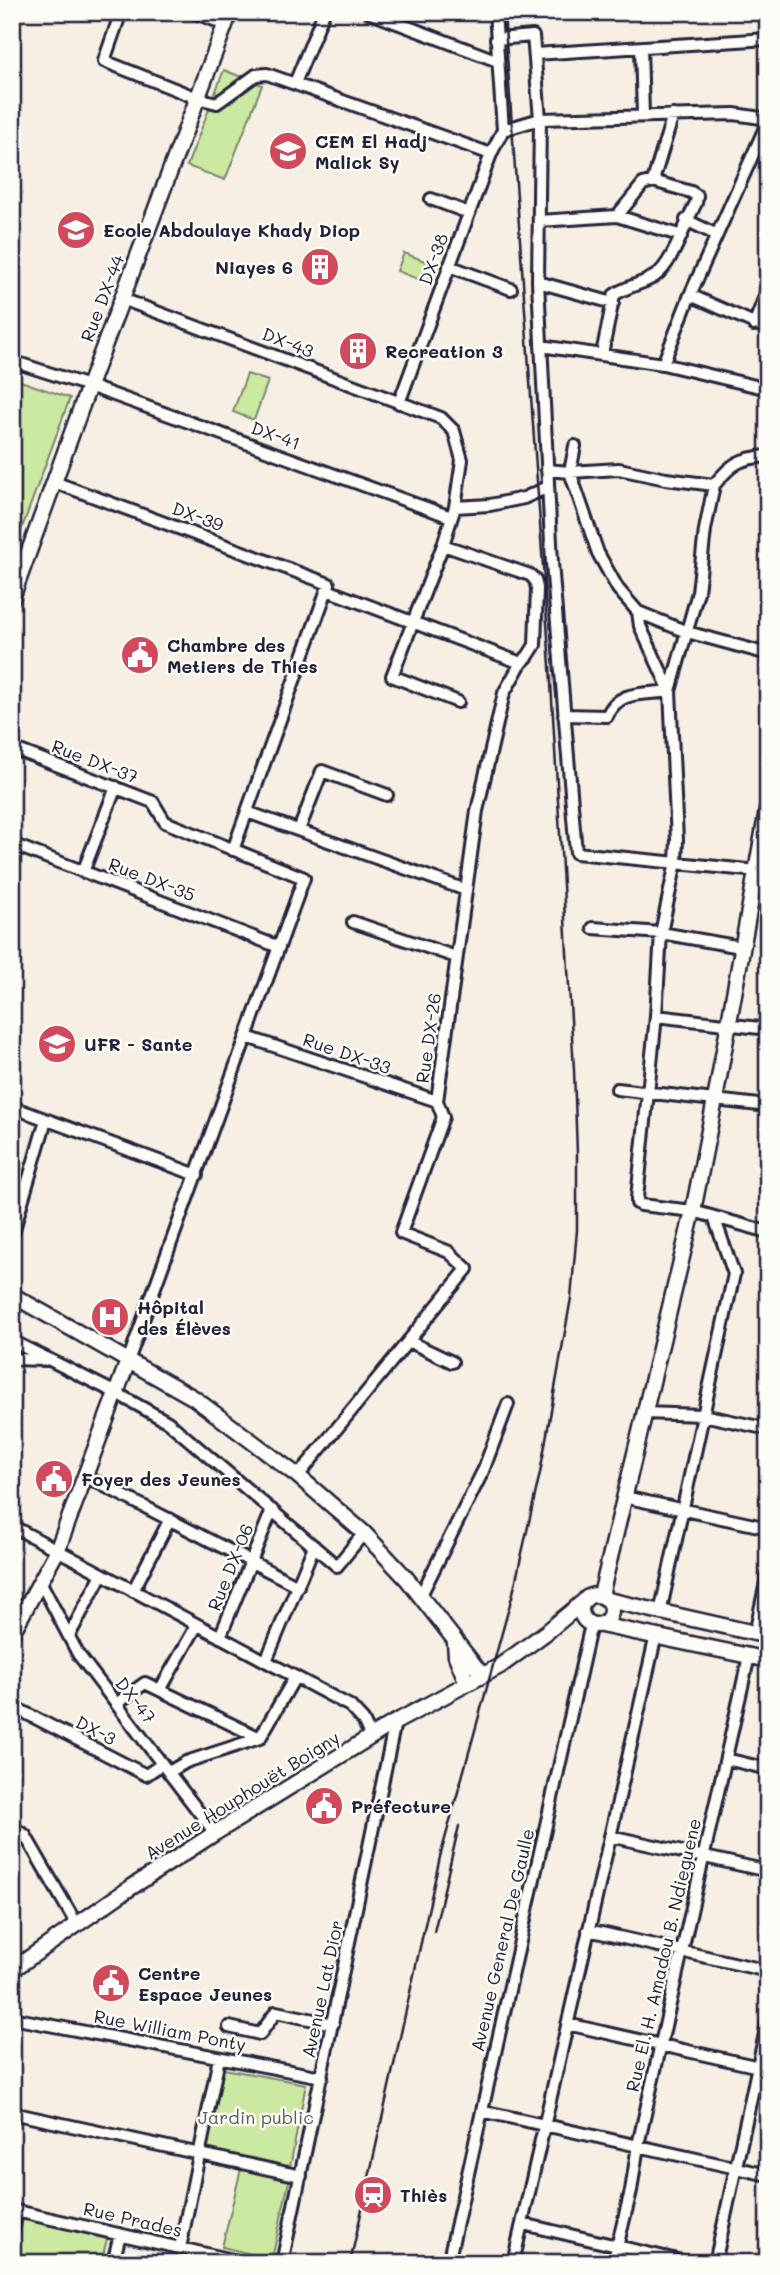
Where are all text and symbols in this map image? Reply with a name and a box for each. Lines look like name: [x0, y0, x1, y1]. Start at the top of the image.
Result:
place label: CEM El Hadj Malick Sy: [315, 129, 427, 174]
school or university icon: CEM El Hadj Malick Sy: [267, 130, 309, 172]
school or university icon: Ecole Abdoulaye Khady Diop: [55, 209, 97, 251]
place label: Ecole Abdoulaye Khady Diop: [103, 218, 360, 242]
street label: DX-38: [413, 230, 453, 288]
building icon: Niayes 6: [299, 246, 341, 288]
street label: Rue DX-44: [74, 251, 130, 345]
place label: Niayes 6: [215, 255, 293, 279]
street label: DX-43: [259, 321, 317, 363]
building icon: Recreation 3: [337, 330, 379, 372]
place label: Recreation 3: [385, 339, 503, 363]
street label: DX-41: [248, 415, 304, 455]
street label: DX-39: [169, 496, 227, 536]
place label: Chambre des Metiers de Thies: [167, 633, 318, 678]
public building icon: Chambre des Metiers de Thies: [119, 634, 161, 676]
street label: Rue DX-37: [48, 734, 142, 788]
street label: Rue DX-35: [105, 851, 199, 907]
street label: Rue DX-26: [410, 991, 446, 1085]
school or university icon: UFR - Sante: [36, 1023, 78, 1065]
street label: Rue DX-33: [300, 1027, 394, 1079]
place label: UFR - Sante: [84, 1032, 193, 1056]
place label: Hôpital des Élèves: [137, 1295, 231, 1340]
hospital icon: Hôpital des Élèves: [89, 1296, 131, 1338]
public building icon: Foyer des Jeunes: [33, 1458, 75, 1500]
place label: Foyer des Jeunes: [81, 1467, 241, 1491]
street label: Rue DX-06: [202, 1520, 258, 1614]
street label: DX-47: [110, 1672, 162, 1728]
street label: DX-3: [72, 1710, 120, 1750]
street label: Avenue Houphouët Boigny: [140, 1725, 344, 1865]
public building icon: Préfecture: [303, 1785, 345, 1827]
place label: Préfecture: [351, 1794, 451, 1818]
street label: Rue El. H. Amadou B. Ndieguene: [620, 1816, 706, 2094]
street label: Avenue General De Gaulle: [465, 1826, 539, 2054]
street label: Avenue Lat Dior: [296, 1918, 348, 2060]
place label: Centre Espace Jeunes: [138, 1961, 272, 2006]
public building icon: Centre Espace Jeunes: [90, 1962, 132, 2004]
street label: Rue William Ponty: [92, 2003, 248, 2057]
park label: Jardin public: [198, 2105, 314, 2129]
station icon: Thiès: [352, 2174, 394, 2216]
place label: Thiès: [400, 2183, 447, 2207]
street label: Rue Prades: [81, 2196, 185, 2242]

